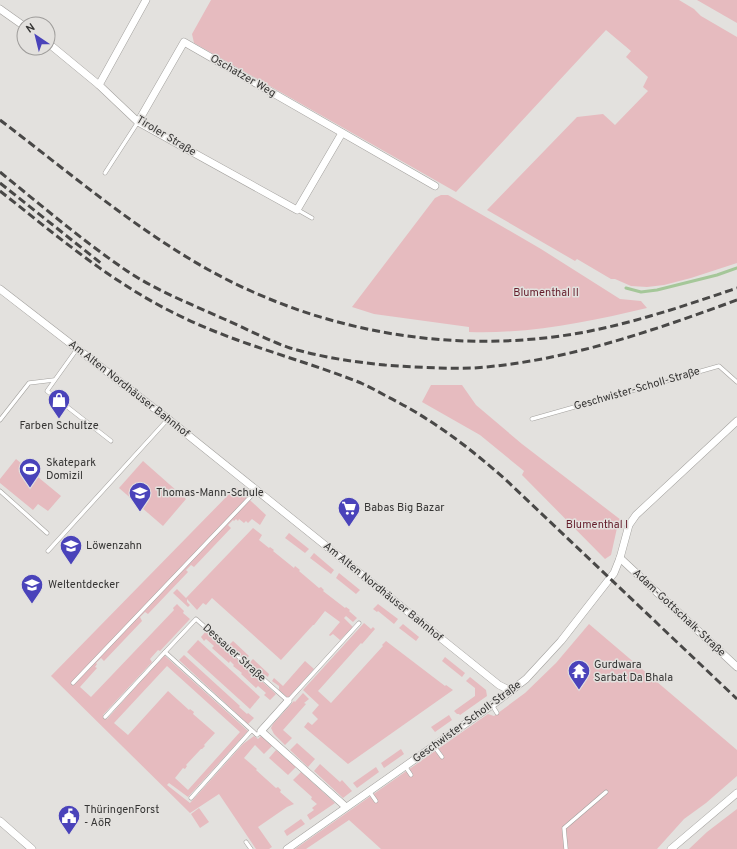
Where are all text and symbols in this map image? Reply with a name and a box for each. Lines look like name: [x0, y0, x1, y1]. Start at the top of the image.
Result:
north arrow: [16, 16, 56, 56]
text: N: [24, 21, 38, 37]
street label: Oschatzer Weg: [208, 52, 278, 100]
street label: Tiroler Straße: [134, 113, 198, 159]
park label: Blumenthal II: [513, 286, 579, 300]
street label: Am Alten Nordhäuser Bahnhof: [66, 337, 193, 441]
street label: Geschwister-Scholl-Straße: [572, 364, 702, 414]
shop icon: Farben Schultze: [46, 387, 72, 420]
place label: Farben Schultze: [19, 419, 99, 433]
sports icon: Skatepark Domizil: [17, 456, 43, 489]
place label: Skatepark Domizil: [46, 456, 96, 483]
school or university icon: Thomas-Mann-Schule: [127, 480, 153, 513]
place label: Thomas-Mann-Schule: [156, 486, 264, 500]
supermarket icon: Babas Big Bazar: [336, 495, 362, 528]
place label: Babas Big Bazar: [364, 501, 445, 515]
park label: Blumenthal I: [566, 518, 628, 532]
school or university icon: Löwenzahn: [58, 533, 84, 566]
place label: Löwenzahn: [86, 539, 142, 553]
street label: Am Alten Nordhäuser Bahnhof: [320, 539, 446, 645]
street label: Adam-Gottschalk-Straße: [630, 566, 728, 660]
school or university icon: Weltentdecker: [19, 572, 45, 605]
place label: Weltentdecker: [48, 578, 120, 592]
street label: Dessauer Straße: [199, 621, 269, 685]
temple icon: Gurdwara Sarbat Da Bhala: [566, 658, 592, 691]
place label: Gurdwara Sarbat Da Bhala: [594, 658, 673, 685]
street label: Geschwister-Scholl-Straße: [410, 678, 524, 766]
public building icon: ThüringenForst - AöR: [56, 803, 82, 836]
place label: ThüringenForst - AöR: [84, 803, 159, 830]

